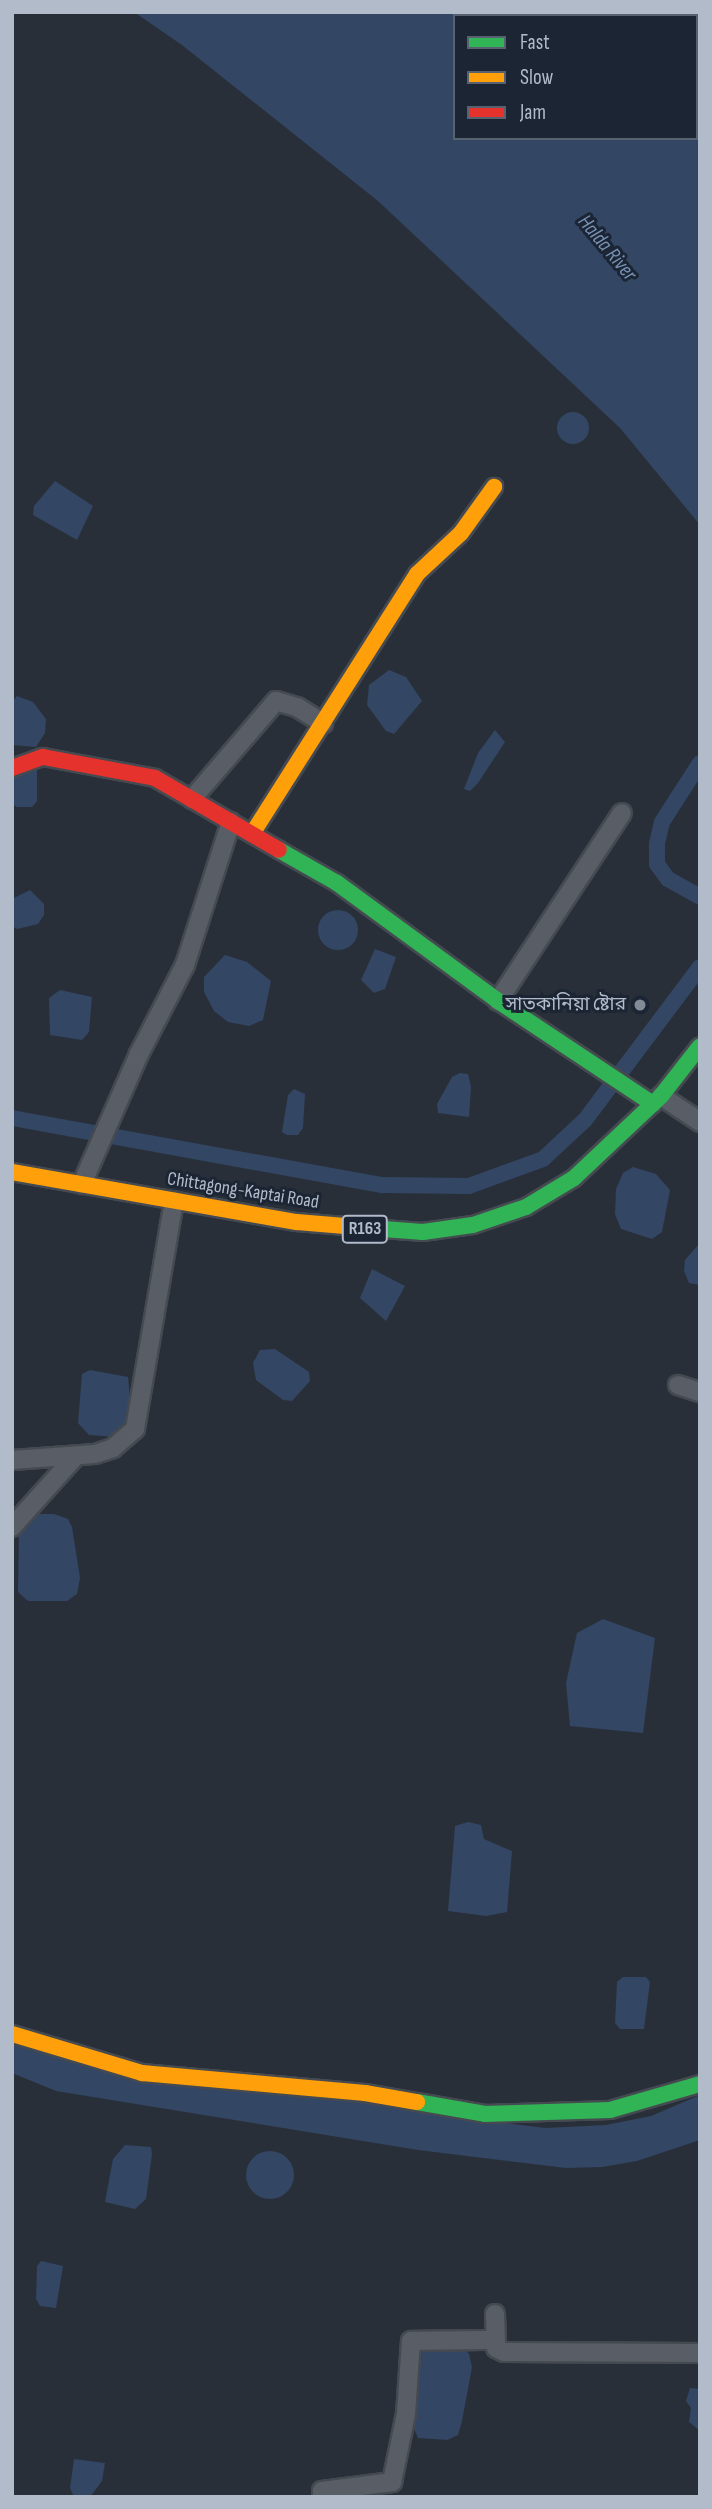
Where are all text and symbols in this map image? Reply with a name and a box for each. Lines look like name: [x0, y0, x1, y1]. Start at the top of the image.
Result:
legend: [453, 14, 698, 140]
text: Fast: [520, 30, 550, 55]
text: Slow: [520, 65, 553, 90]
text: Jam: [520, 100, 546, 125]
water label: Halda River: [572, 210, 642, 286]
place label: সাতকানিয়া ষ্টোর: [506, 994, 626, 1016]
marker: সাতকানিয়া ষ্টোর: [632, 997, 648, 1013]
street label: Chittagong-Kaptai Road: [166, 1168, 320, 1214]
road number: R163: [340, 1214, 390, 1244]

